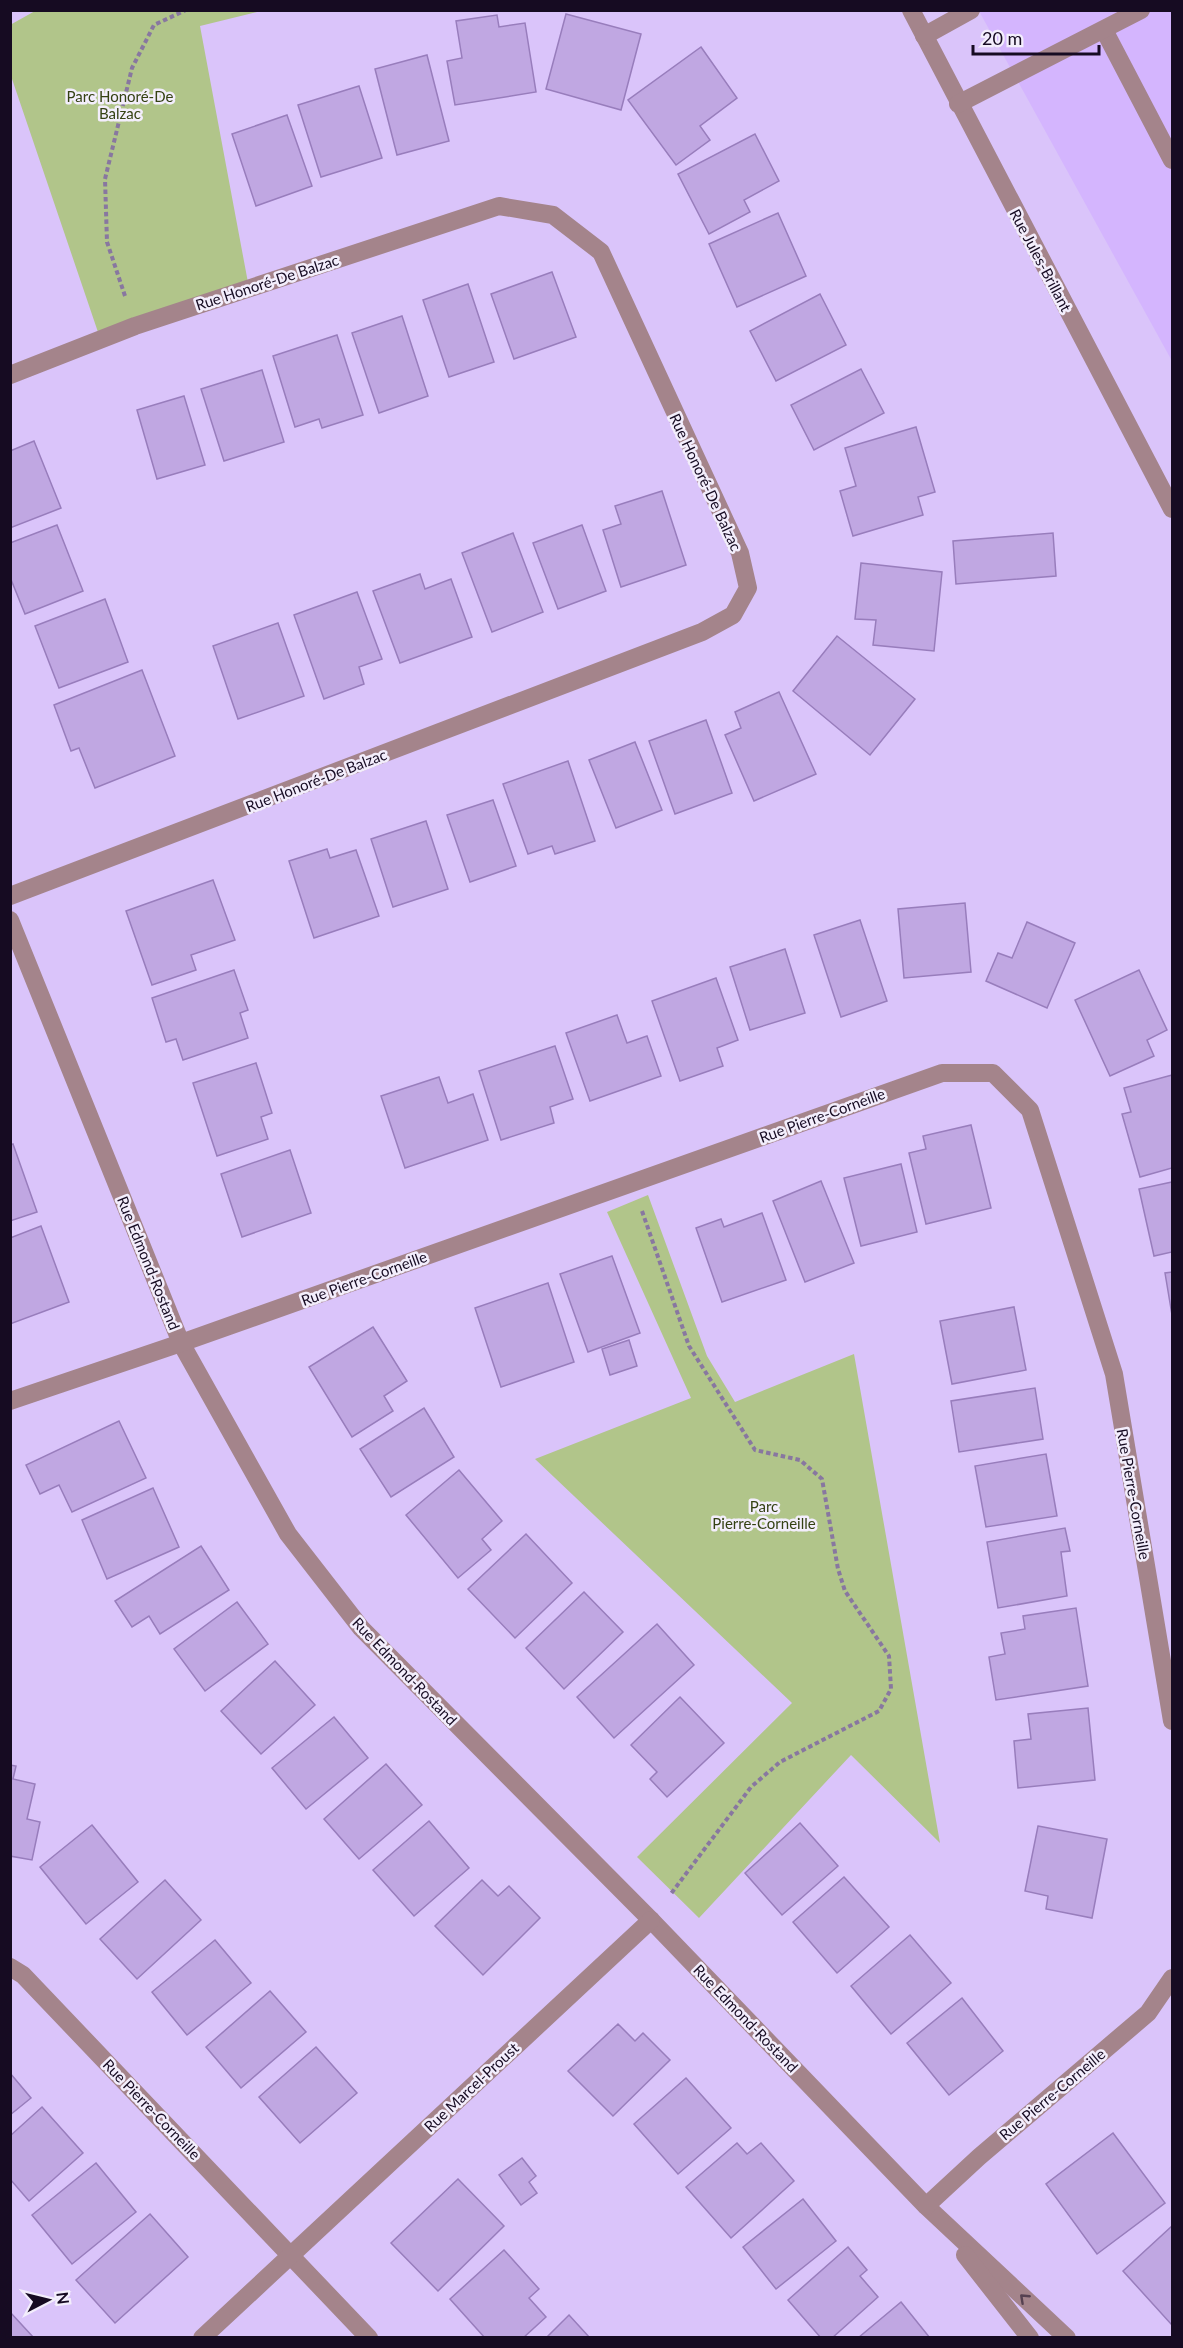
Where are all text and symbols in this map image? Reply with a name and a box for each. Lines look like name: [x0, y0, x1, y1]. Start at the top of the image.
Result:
scale bar: [973, 18, 1099, 56]
text: 20 m: [982, 27, 1022, 49]
park label: Parc Honoré-De Balzac: [67, 87, 173, 122]
street label: Rue Jules-Brillant: [1006, 206, 1076, 315]
street label: Rue Honoré-De Balzac: [193, 250, 341, 314]
street label: Rue Honoré-De Balzac: [666, 410, 746, 554]
street label: Rue Honoré-De Balzac: [243, 745, 389, 815]
street label: Rue Pierre-Corneille: [757, 1084, 887, 1146]
street label: Rue Edmond-Rostand: [114, 1193, 184, 1333]
street label: Rue Pierre-Corneille: [299, 1247, 429, 1309]
street label: Rue Pierre-Corneille: [1114, 1427, 1154, 1561]
park label: Parc Pierre-Corneille: [712, 1497, 816, 1532]
street label: Rue Edmond-Rostand: [349, 1613, 461, 1729]
street label: Rue Edmond-Rostand: [690, 1960, 802, 2076]
street label: Rue Marcel-Proust: [420, 2038, 522, 2135]
street label: Rue Pierre-Corneille: [995, 2044, 1109, 2143]
street label: Rue Pierre-Corneille: [99, 2055, 205, 2163]
north arrow: [18, 2270, 78, 2330]
text: N: [53, 2291, 74, 2305]
one-way arrow: [1020, 2294, 1031, 2305]

